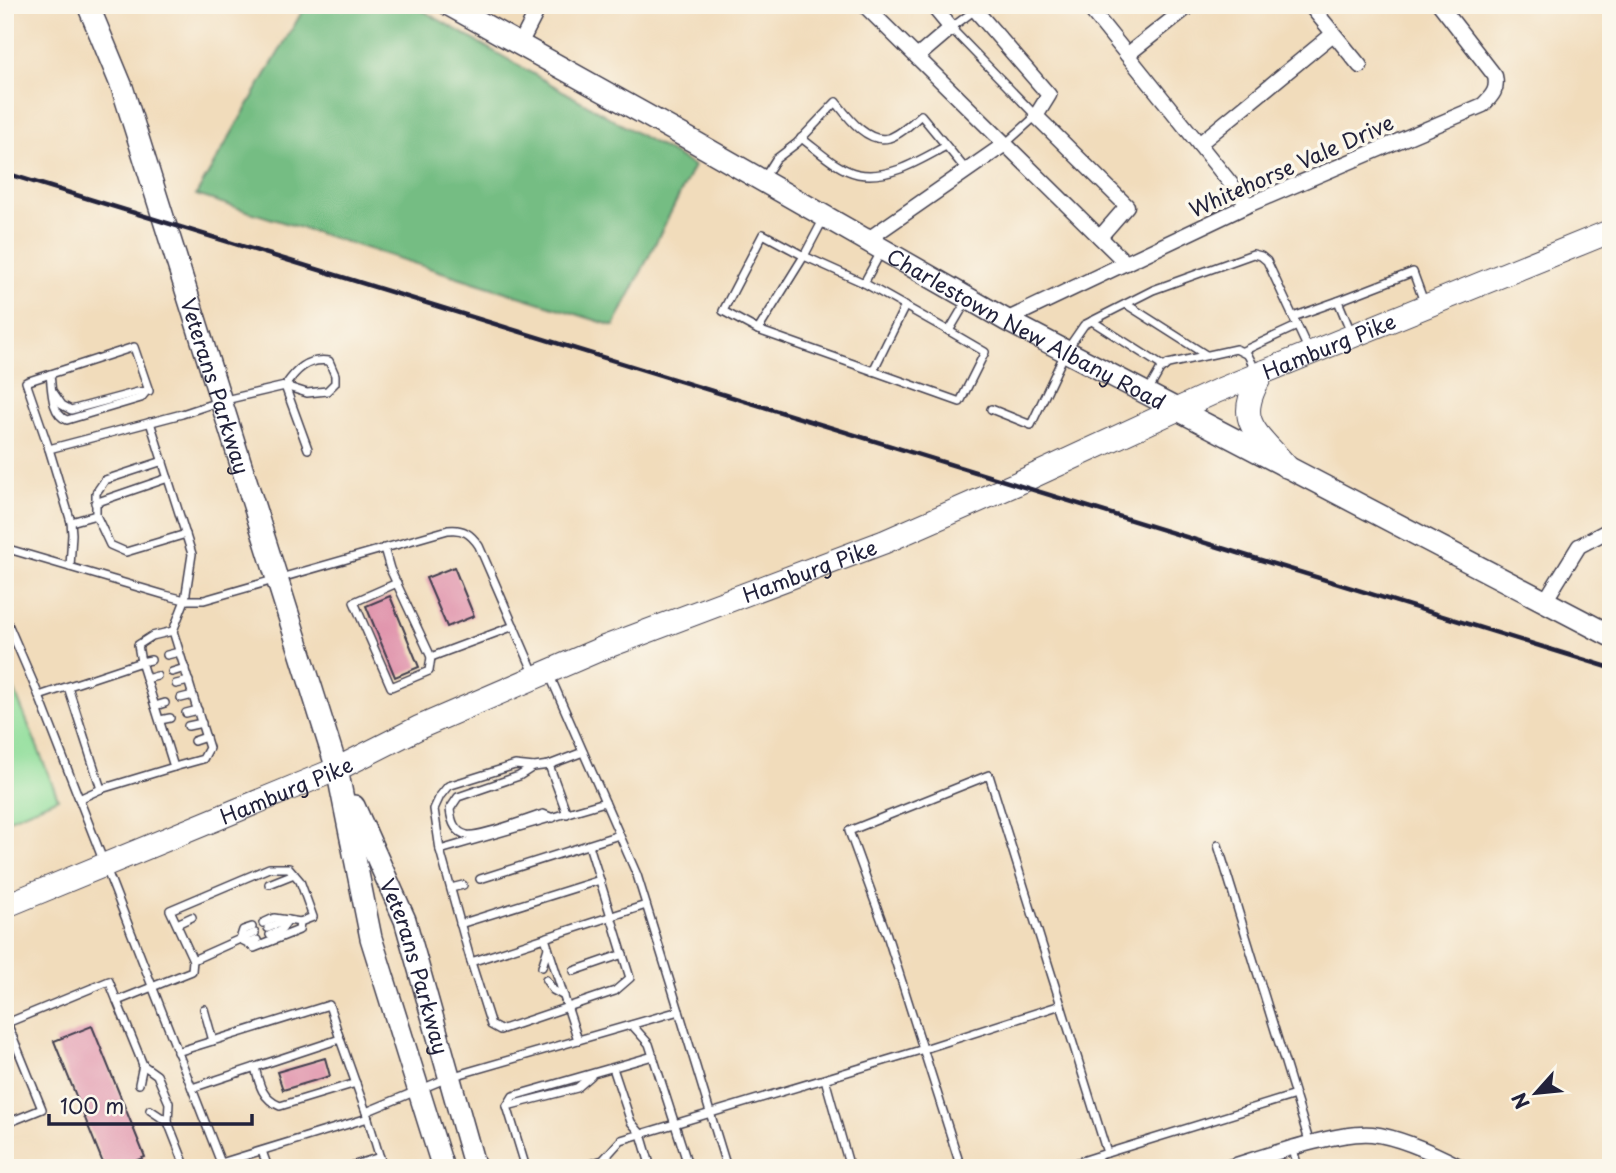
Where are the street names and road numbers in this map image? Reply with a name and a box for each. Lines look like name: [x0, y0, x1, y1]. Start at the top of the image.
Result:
street label: Whitehorse Vale Drive: [1184, 105, 1398, 225]
street label: Charlestown New Albany Road: [881, 239, 1172, 417]
street label: Veterans Parkway: [173, 294, 259, 478]
street label: Hamburg Pike: [1257, 304, 1400, 387]
street label: Hamburg Pike: [737, 530, 881, 610]
street label: Hamburg Pike: [214, 748, 358, 832]
street label: Veterans Parkway: [372, 873, 458, 1058]

